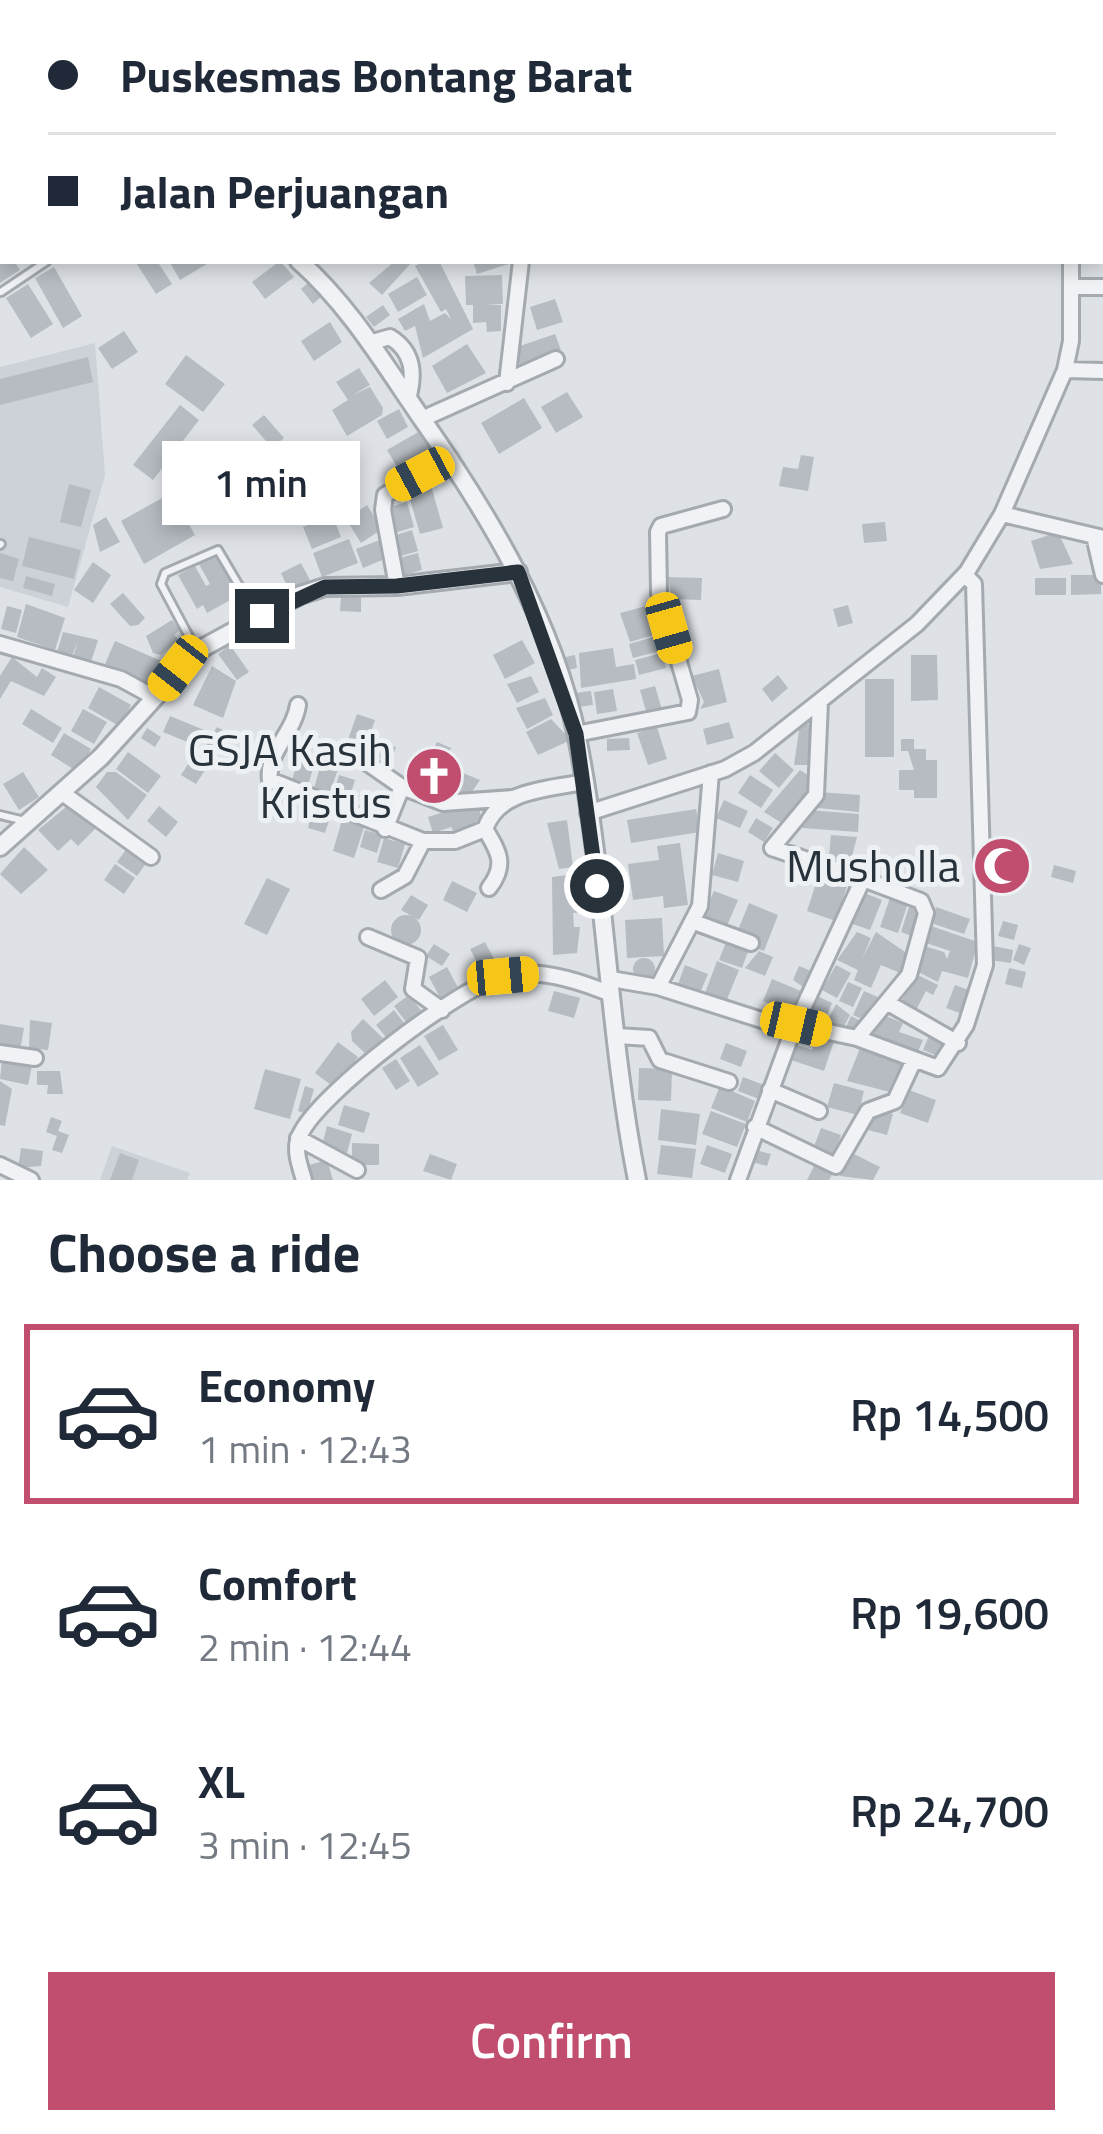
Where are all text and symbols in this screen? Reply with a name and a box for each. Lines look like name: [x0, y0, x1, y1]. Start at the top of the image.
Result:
text: Puskesmas Bontang Barat: [120, 41, 632, 109]
text: Jalan Perjuangan: [120, 157, 449, 225]
car: [380, 441, 460, 507]
callout: 1 min: [163, 442, 361, 526]
text: 1 min: [214, 453, 308, 512]
car: [642, 588, 696, 668]
route end: [235, 589, 289, 643]
car: [142, 629, 214, 707]
place label: GSJA Kasih Kristus: [188, 715, 392, 835]
church icon: GSJA Kasih Kristus: [403, 745, 465, 807]
place label: Musholla: [786, 831, 960, 899]
mosque icon: Musholla: [971, 835, 1033, 897]
route start: [570, 859, 624, 913]
car: [466, 955, 540, 997]
car: [757, 998, 835, 1050]
text: Choose a ride: [48, 1211, 360, 1293]
text: Economy: [198, 1351, 375, 1419]
icon: car: [54, 1360, 162, 1468]
text: Rp 14,500: [850, 1380, 1049, 1448]
text: 1 min · 12:43: [198, 1419, 412, 1478]
text: Comfort: [198, 1549, 357, 1617]
icon: car: [54, 1558, 162, 1666]
text: Rp 19,600: [850, 1578, 1049, 1646]
text: 2 min · 12:44: [198, 1617, 412, 1676]
text: XL: [198, 1747, 245, 1815]
icon: car: [54, 1756, 162, 1864]
text: Rp 24,700: [850, 1776, 1049, 1844]
text: 3 min · 12:45: [198, 1815, 412, 1874]
button: Confirm: [48, 1972, 1055, 2110]

